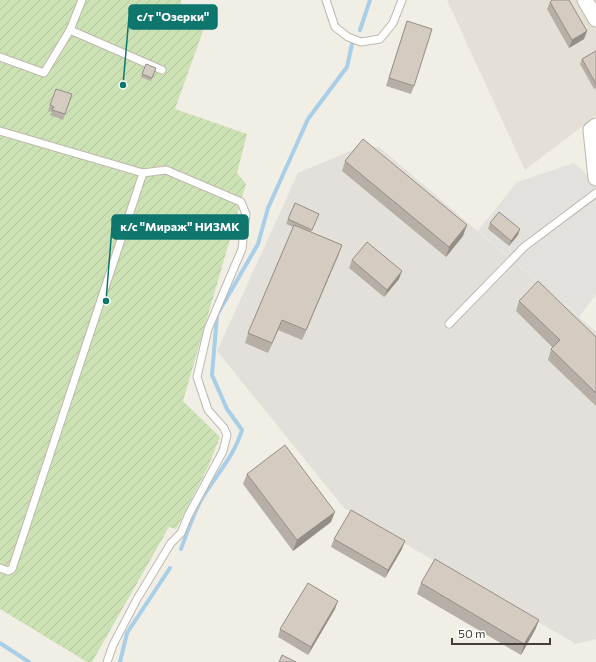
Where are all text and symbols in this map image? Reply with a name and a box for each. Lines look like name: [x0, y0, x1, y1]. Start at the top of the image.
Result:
callout: с/т "Озерки": [129, 5, 217, 29]
text: с/т "Озерки": [137, 9, 209, 23]
callout: к/с "Мираж" НИЗМК: [112, 215, 248, 239]
text: к/с "Мираж" НИЗМК: [120, 219, 240, 233]
scale bar: [452, 620, 550, 646]
text: 50 m: [458, 626, 486, 640]

